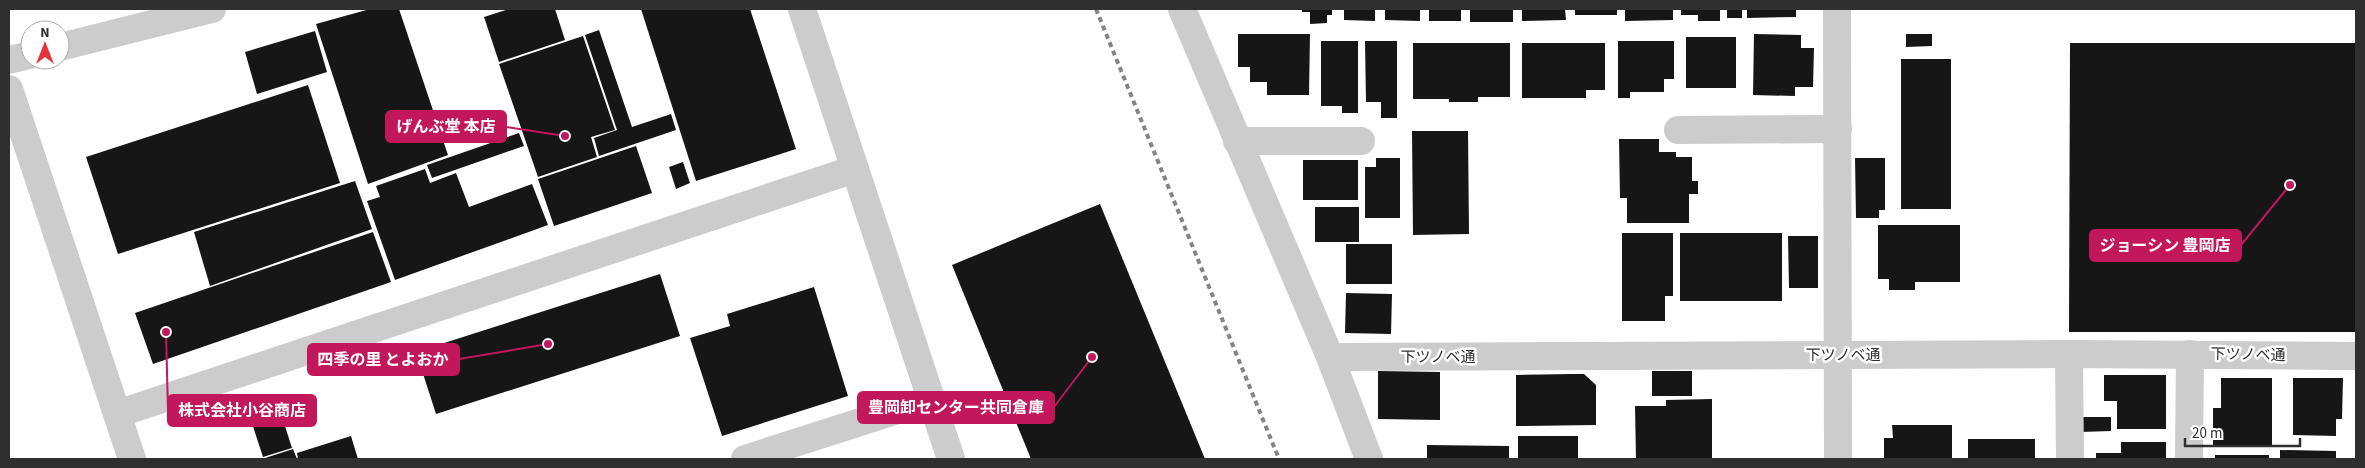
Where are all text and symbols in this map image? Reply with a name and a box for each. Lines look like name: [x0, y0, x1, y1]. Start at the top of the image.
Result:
north arrow: [20, 20, 70, 70]
text: N: [40, 23, 50, 43]
callout: げんぶ堂 本店: [386, 111, 506, 142]
text: げんぶ堂 本店: [396, 116, 496, 138]
callout: ジョーシン 豊岡店: [2090, 230, 2241, 261]
text: ジョーシン 豊岡店: [2100, 235, 2230, 257]
callout: 四季の里 とよおか: [308, 344, 459, 375]
street label: 下ツノベ通: [2210, 344, 2286, 366]
street label: 下ツノベ通: [1805, 345, 1881, 366]
street label: 下ツノベ通: [1400, 347, 1476, 368]
text: 四季の里 とよおか: [317, 349, 449, 371]
callout: 豊岡卸センター共同倉庫: [858, 392, 1054, 423]
callout: 株式会社小谷商店: [168, 395, 316, 426]
text: 豊岡卸センター共同倉庫: [868, 397, 1044, 419]
text: 株式会社小谷商店: [178, 400, 306, 422]
scale bar: [2185, 416, 2300, 448]
text: 20 m: [2192, 423, 2222, 444]

